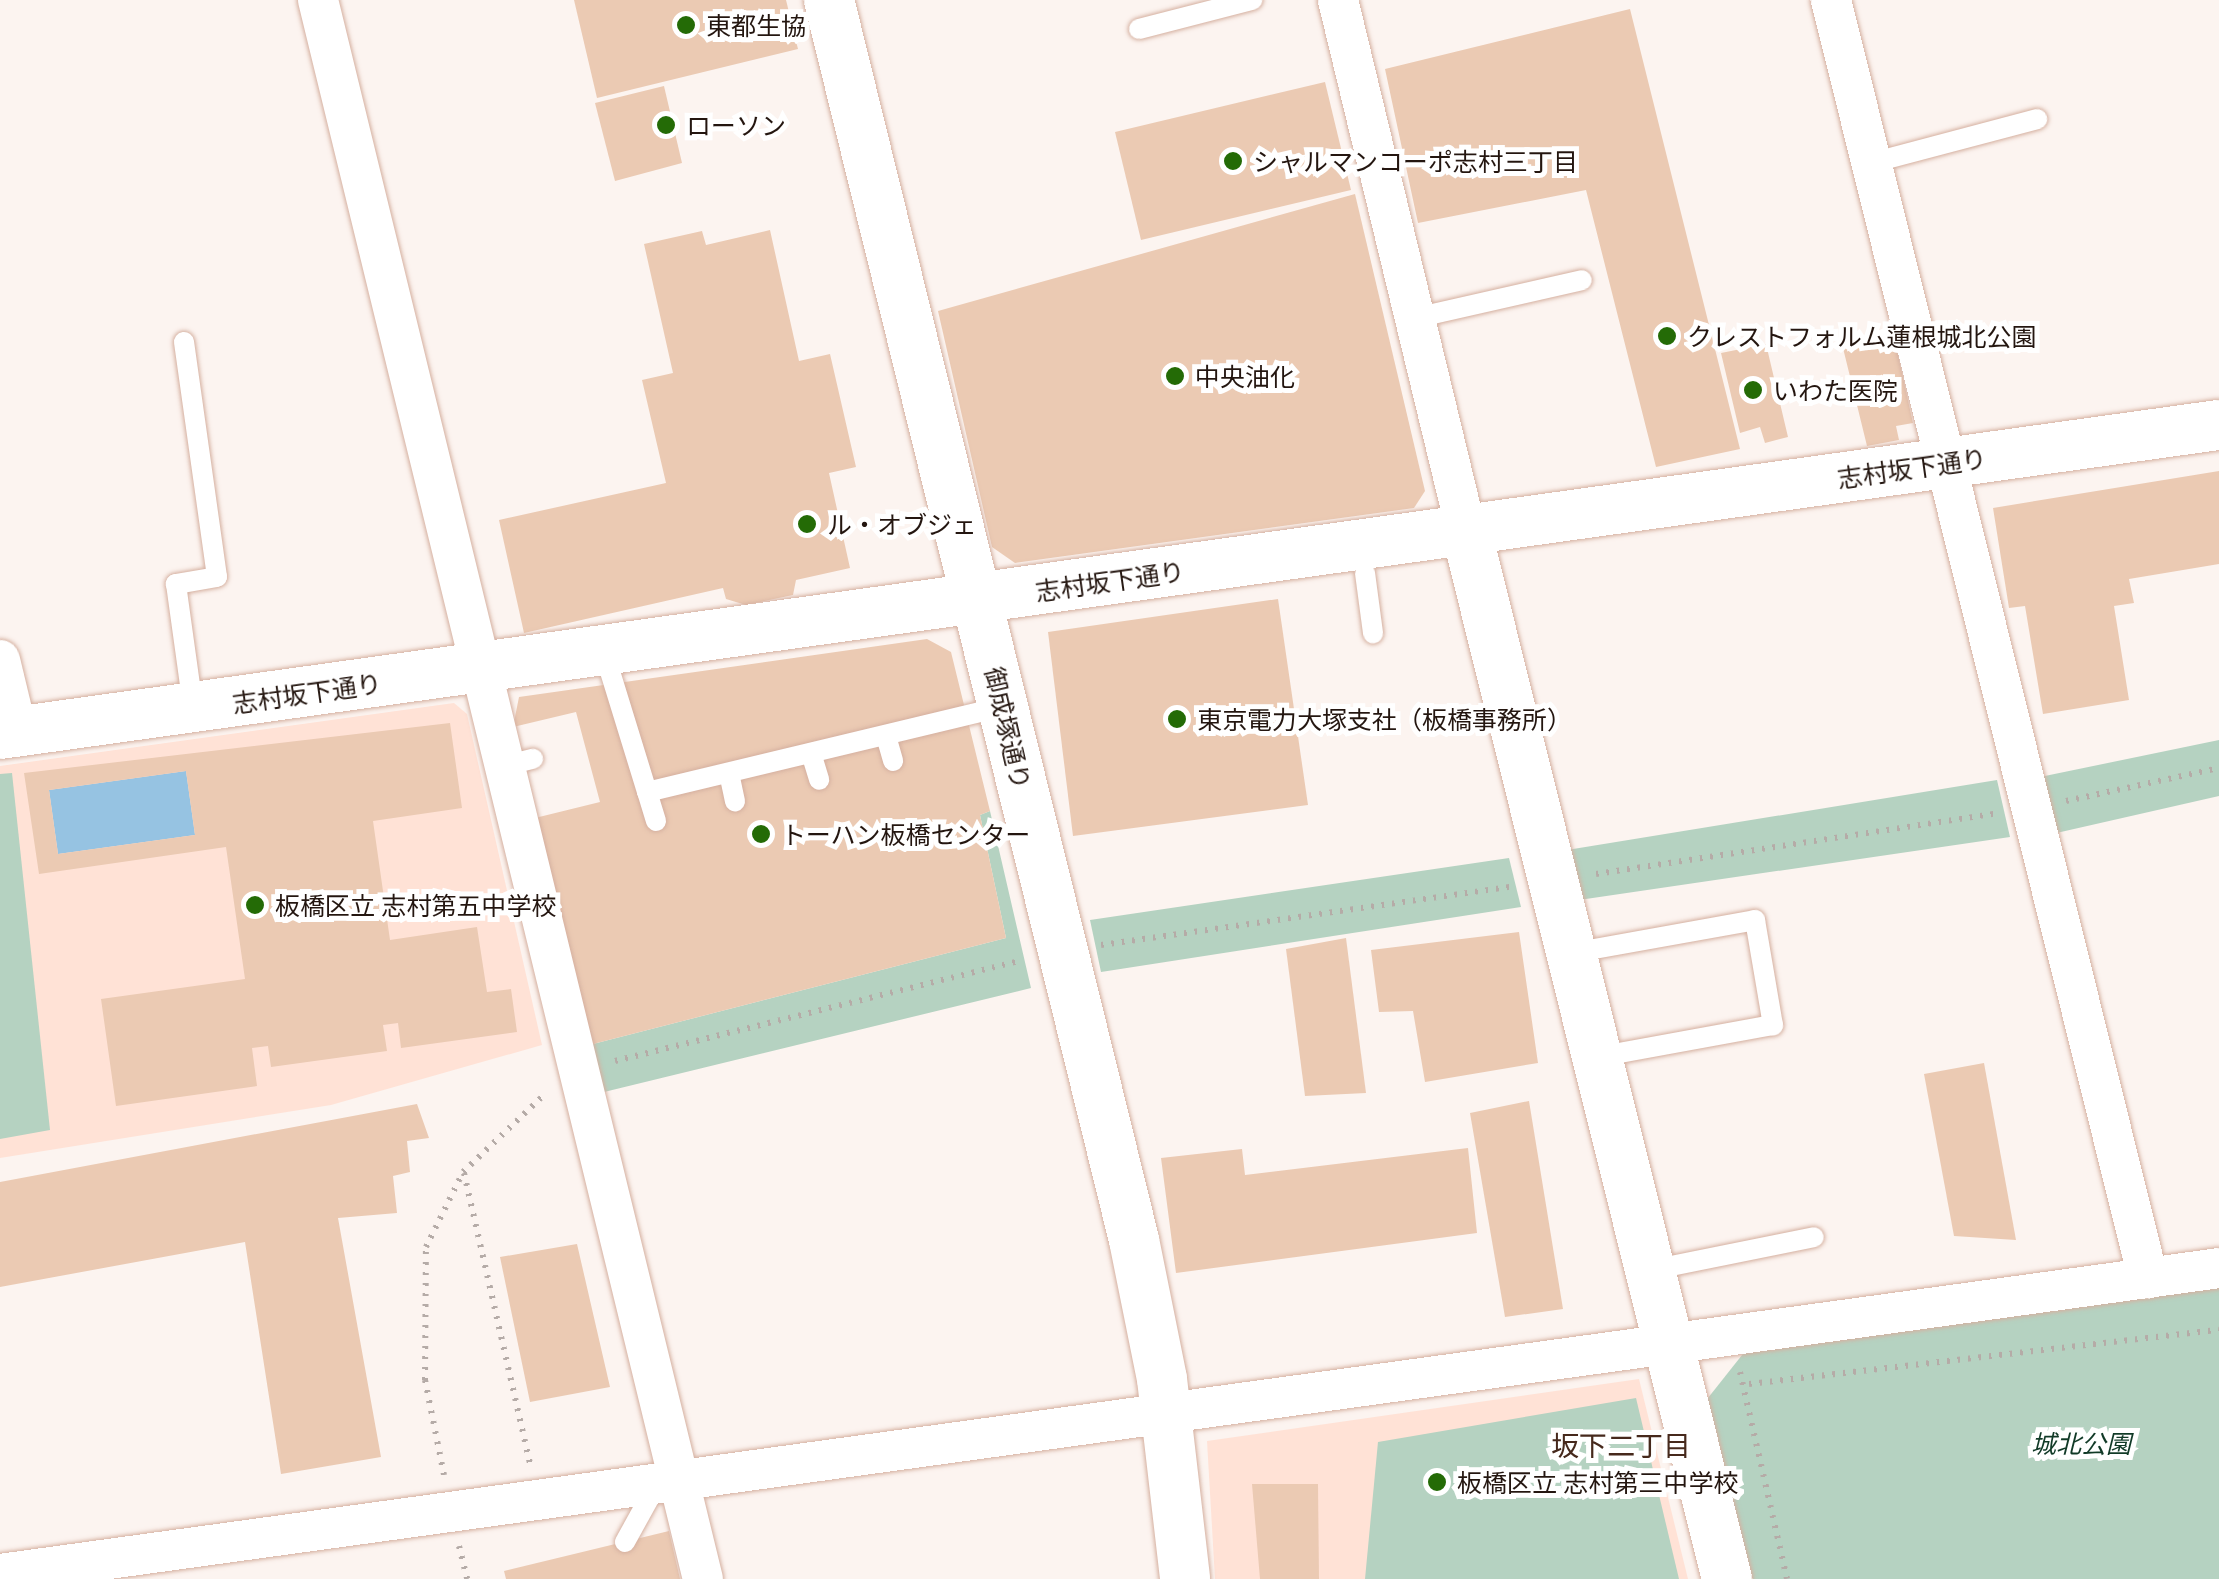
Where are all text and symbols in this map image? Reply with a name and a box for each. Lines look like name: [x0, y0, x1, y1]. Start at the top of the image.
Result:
place label: 東都生協: [706, 10, 806, 40]
marker: 東都生協: [675, 14, 697, 36]
place label: ローソン: [686, 110, 786, 140]
marker: ローソン: [655, 114, 677, 136]
place label: シャルマンコーポ志村三丁目: [1253, 146, 1578, 176]
marker: シャルマンコーポ志村三丁目: [1222, 150, 1244, 172]
place label: クレストフォルム蓮根城北公園: [1687, 321, 2037, 351]
marker: クレストフォルム蓮根城北公園: [1656, 325, 1678, 347]
place label: 中央油化: [1195, 361, 1295, 391]
marker: 中央油化: [1164, 365, 1186, 387]
place label: いわた医院: [1773, 375, 1898, 405]
marker: いわた医院: [1742, 379, 1764, 401]
street label: 志村坂下通り: [1836, 443, 1988, 493]
place label: ル・オブジェ: [827, 509, 977, 539]
marker: ル・オブジェ: [796, 513, 818, 535]
street label: 志村坂下通り: [1034, 556, 1186, 606]
street label: 御成塚通り: [979, 664, 1037, 792]
street label: 志村坂下通り: [231, 668, 383, 718]
place label: 東京電力大塚支社（板橋事務所）: [1197, 704, 1572, 734]
marker: 東京電力大塚支社（板橋事務所）: [1166, 708, 1188, 730]
place label: トーハン板橋センター: [781, 819, 1031, 849]
marker: トーハン板橋センター: [750, 823, 772, 845]
place label: 板橋区立 志村第五中学校: [275, 890, 556, 920]
marker: 板橋区立 志村第五中学校: [244, 894, 266, 916]
district label: 坂下二丁目: [1551, 1428, 1691, 1462]
park label: 城北公園: [2031, 1428, 2131, 1458]
place label: 板橋区立 志村第三中学校: [1457, 1467, 1738, 1497]
marker: 板橋区立 志村第三中学校: [1426, 1471, 1448, 1493]

